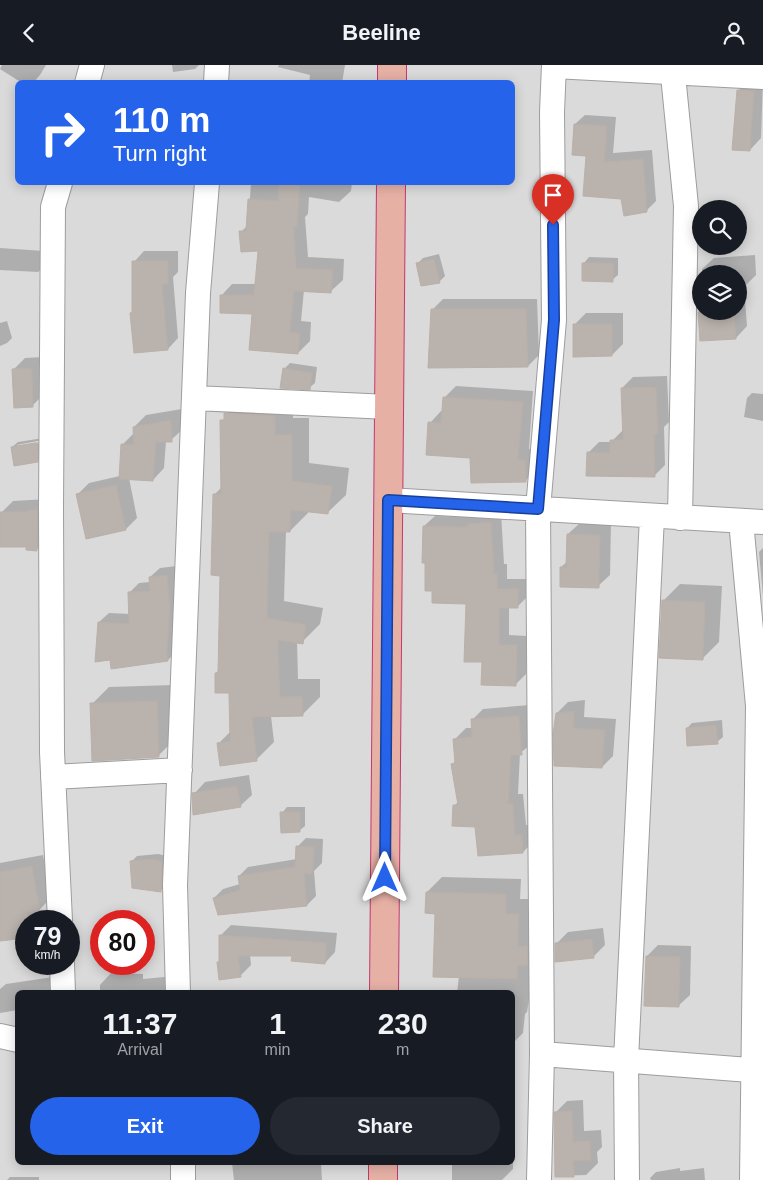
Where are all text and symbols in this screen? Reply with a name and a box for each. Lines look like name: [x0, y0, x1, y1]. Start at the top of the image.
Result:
icon: back: [15, 19, 43, 47]
icon: person: [720, 19, 748, 47]
text: Beeline: [342, 20, 421, 45]
icon: right: [30, 100, 95, 165]
text: 110 m: [113, 100, 210, 139]
text: Turn right: [113, 141, 206, 166]
pin: [532, 174, 574, 225]
icon: arrive: [539, 181, 567, 209]
map controls: [692, 200, 747, 320]
button: search: [692, 200, 747, 255]
button: layers: [692, 265, 747, 320]
position arrow: [358, 851, 410, 903]
speed limit sign: 80: [90, 910, 155, 975]
text: 79: [34, 922, 61, 950]
text: km/h: [34, 948, 61, 962]
text: 11:37: [102, 1007, 177, 1040]
text: 1: [269, 1007, 286, 1040]
text: 230: [378, 1007, 428, 1040]
text: Arrival: [117, 1041, 162, 1058]
text: min: [265, 1041, 290, 1058]
text: m: [396, 1041, 409, 1058]
button: Exit: [30, 1097, 260, 1155]
button: Share: [270, 1097, 500, 1155]

